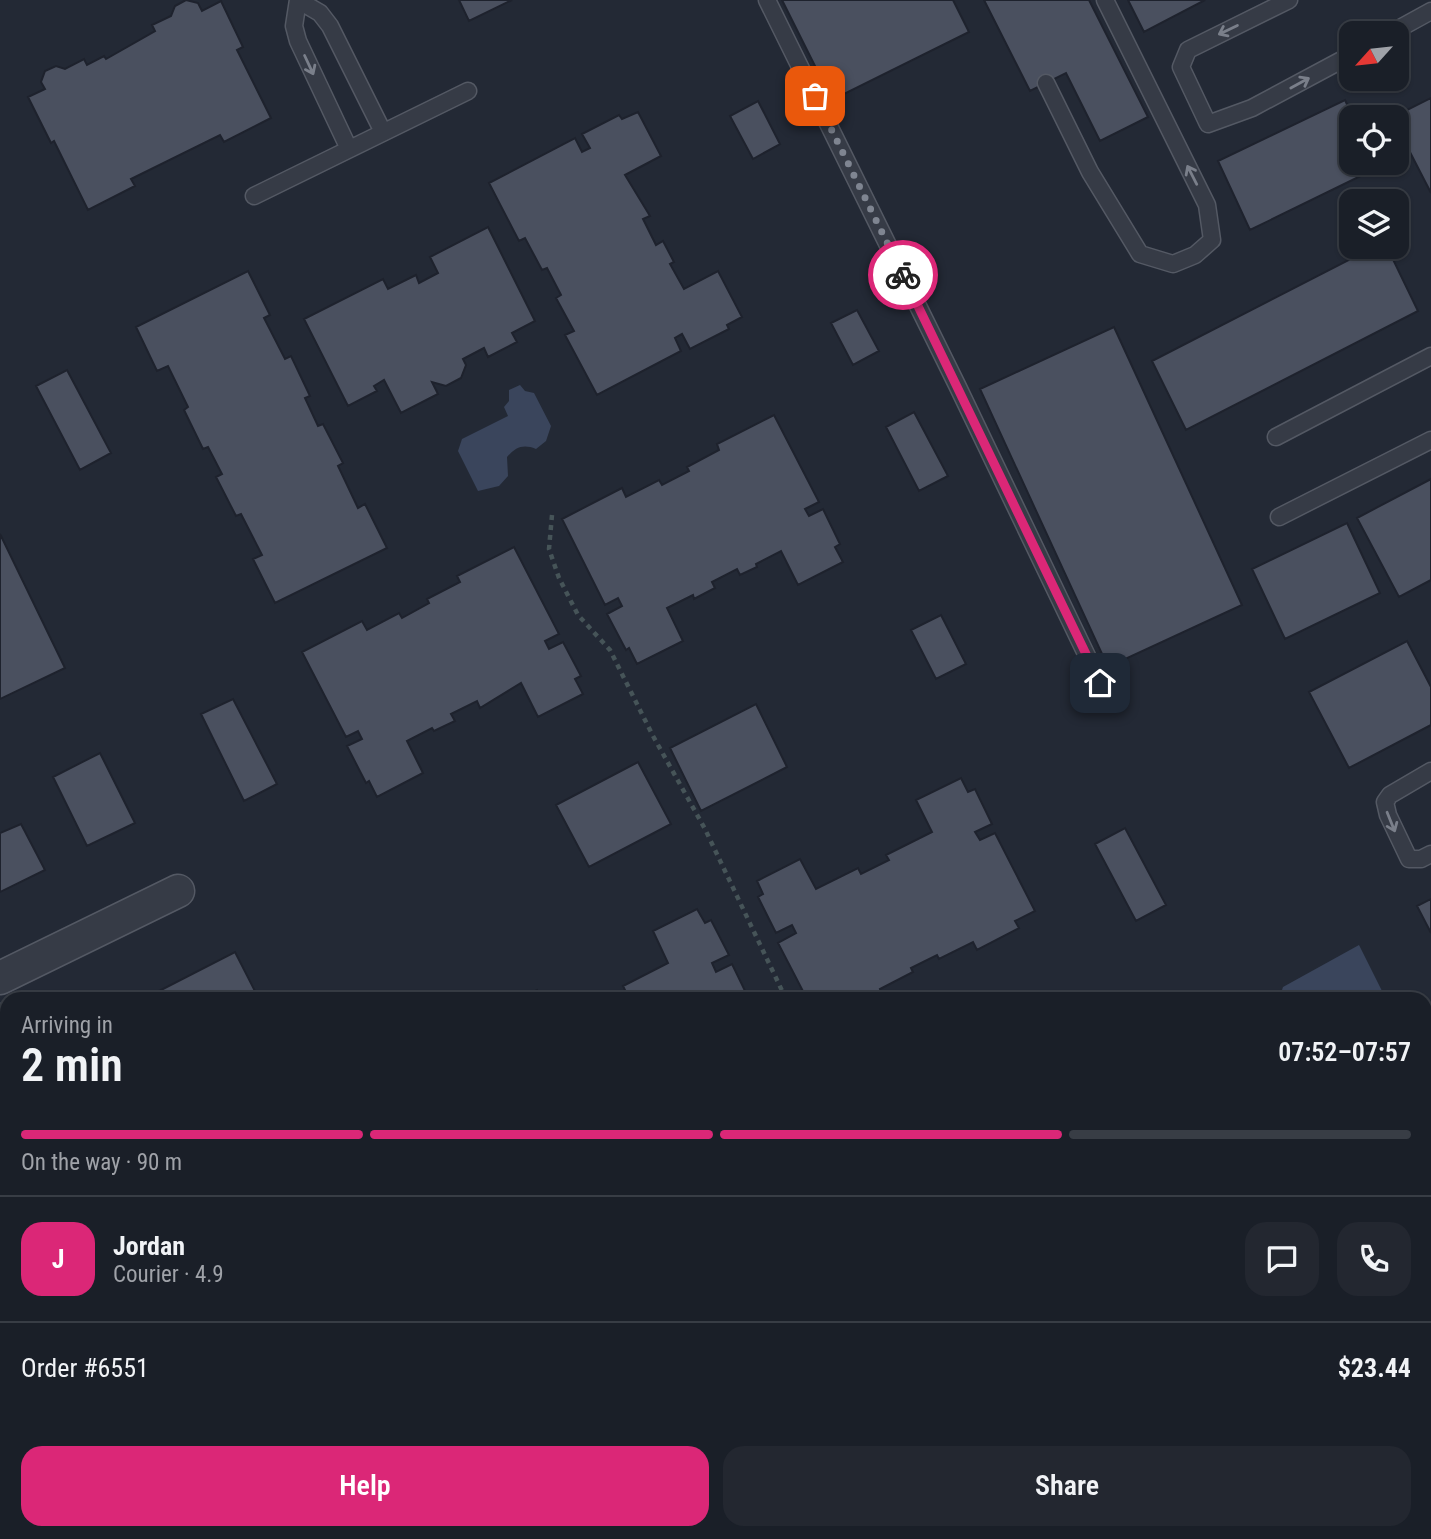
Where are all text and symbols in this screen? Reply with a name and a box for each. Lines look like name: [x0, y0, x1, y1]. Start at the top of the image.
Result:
north arrow: [1339, 21, 1409, 91]
map controls: [1339, 21, 1409, 259]
one-way arrow: [1218, 24, 1239, 38]
one-way arrow: [303, 54, 316, 75]
pin: [785, 66, 845, 126]
one-way arrow: [1289, 76, 1309, 90]
icon: bag: [796, 77, 834, 115]
button: locate: [1339, 105, 1409, 175]
one-way arrow: [1185, 165, 1199, 186]
button: layers: [1339, 189, 1409, 259]
courier: [868, 240, 938, 310]
icon: bike: [884, 256, 922, 294]
pin: [1070, 653, 1130, 713]
icon: home: [1081, 664, 1119, 702]
one-way arrow: [1386, 810, 1399, 832]
text: Arriving in: [21, 1012, 113, 1039]
text: 07:52–07:57: [1278, 1037, 1411, 1067]
text: 2 min: [21, 1038, 123, 1092]
text: On the way · 90 m: [21, 1149, 182, 1176]
button: chat: [1245, 1222, 1319, 1296]
button: phone: [1337, 1222, 1411, 1296]
text: Jordan: [113, 1231, 185, 1261]
text: J: [52, 1244, 64, 1274]
text: Courier · 4.9: [113, 1261, 224, 1288]
text: Order #6551: [21, 1353, 149, 1383]
text: $23.44: [1338, 1353, 1411, 1383]
button: Help: [21, 1446, 709, 1526]
button: Share: [723, 1446, 1411, 1526]

